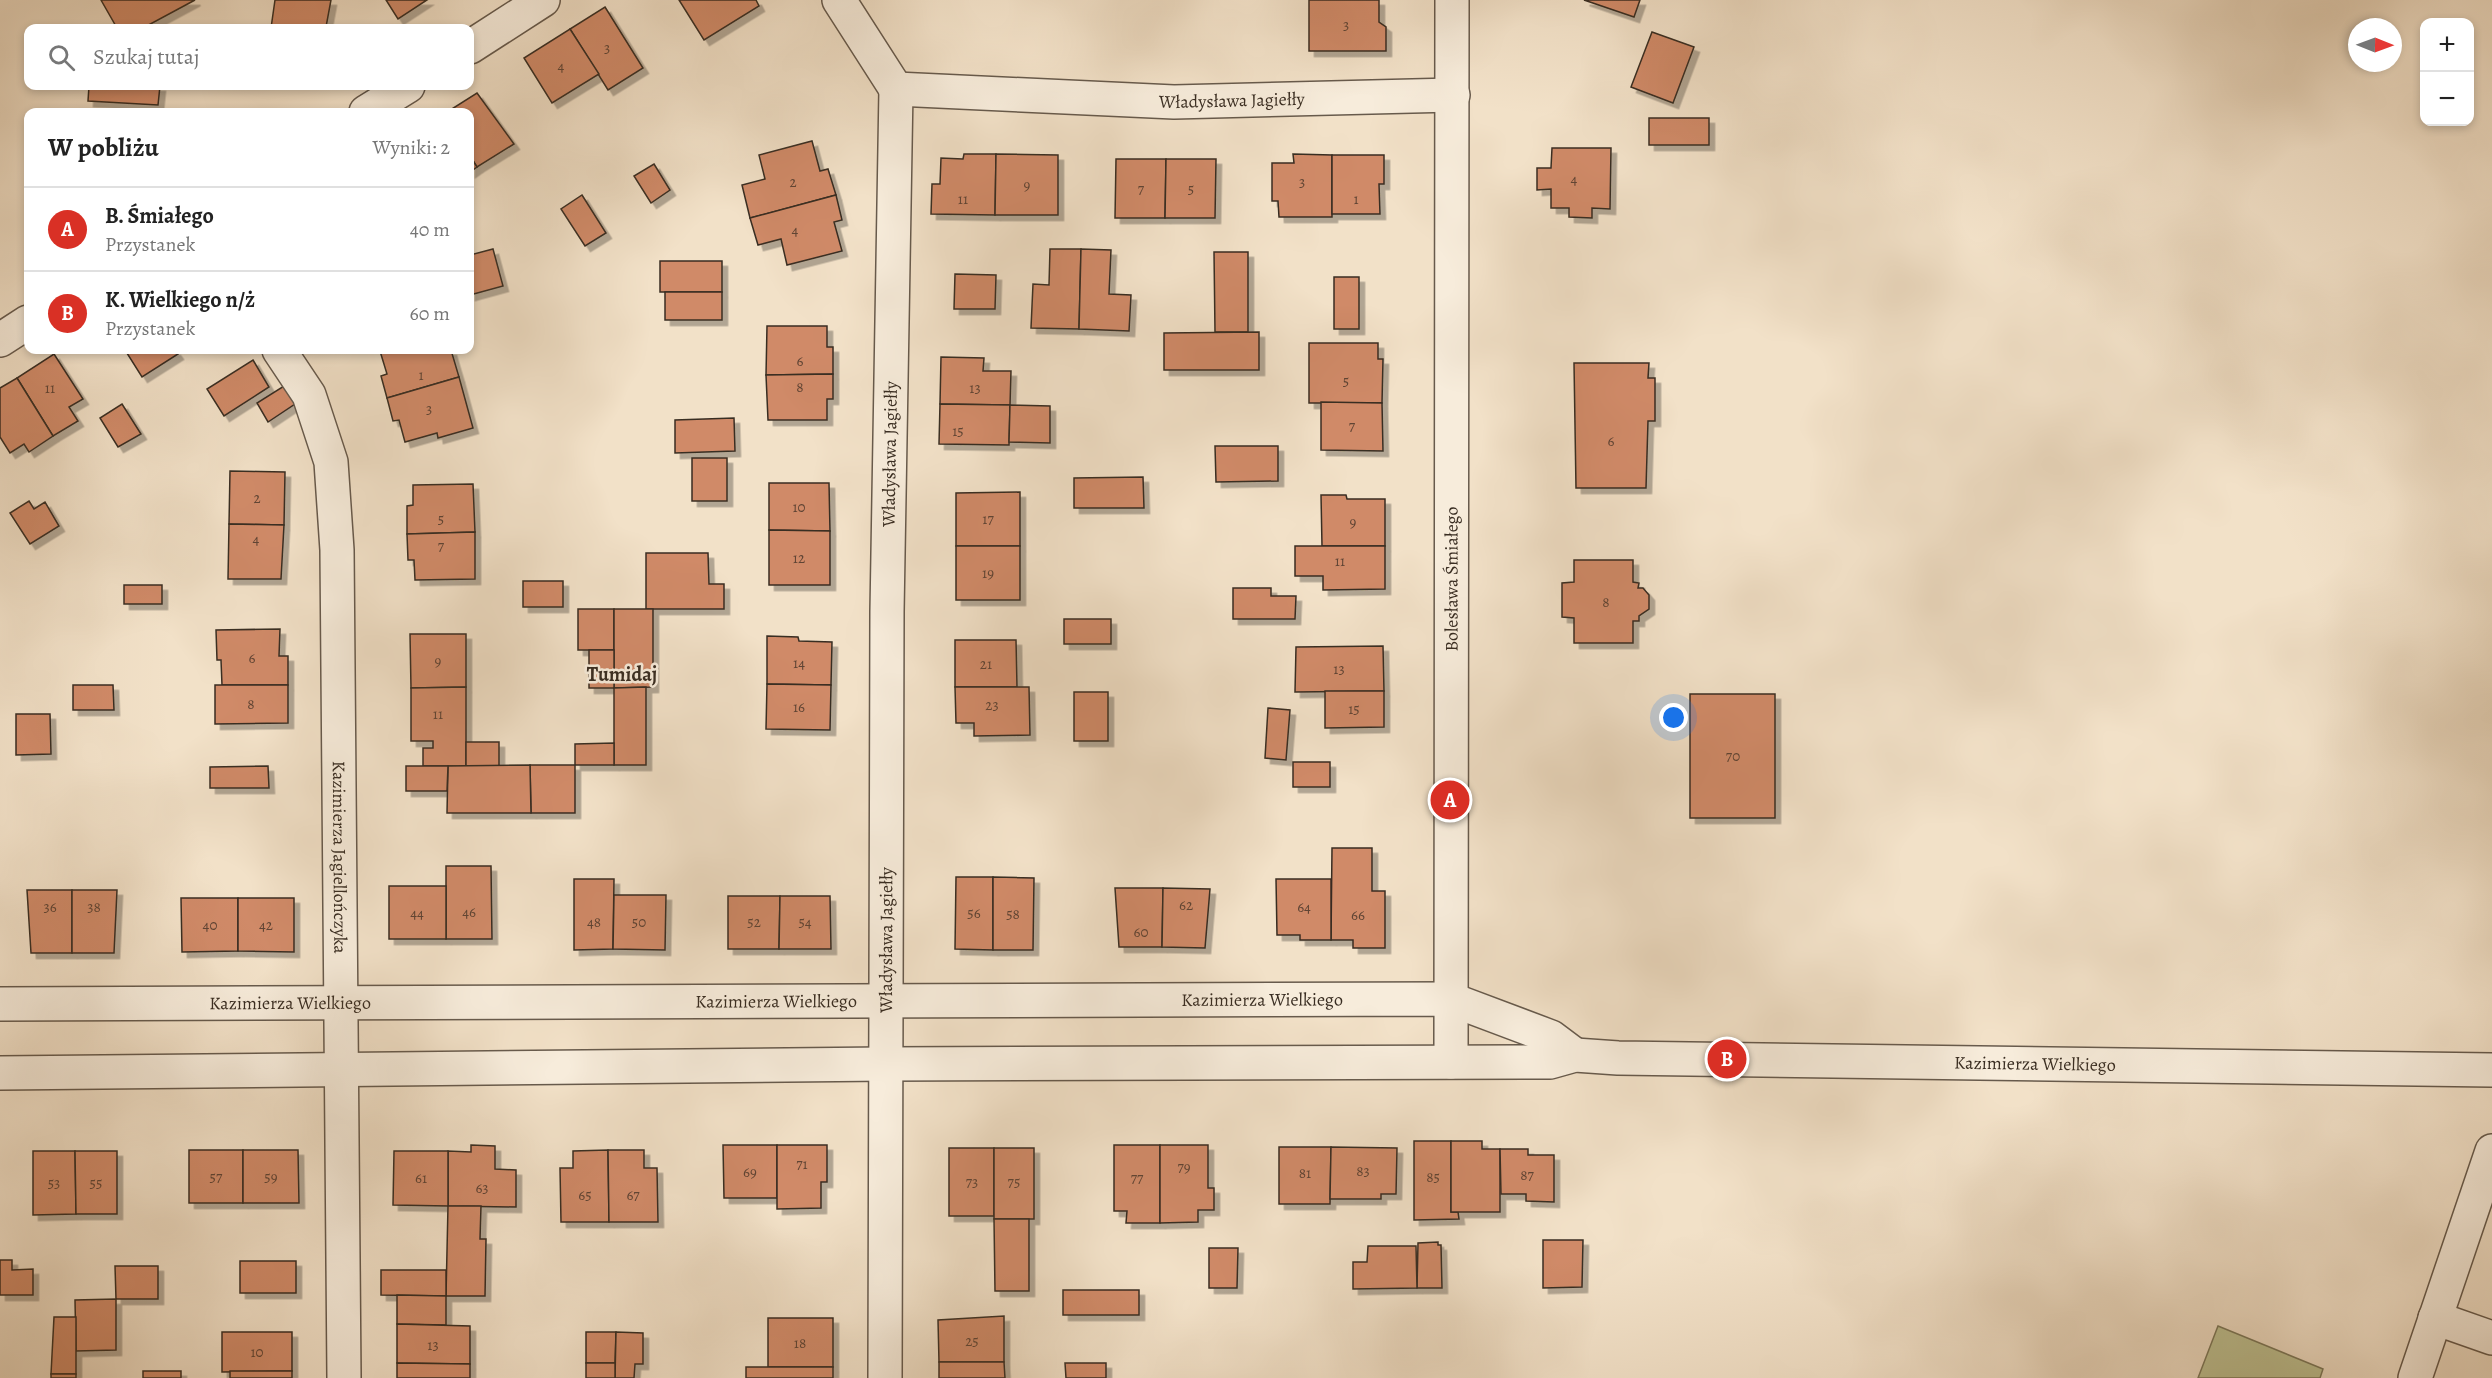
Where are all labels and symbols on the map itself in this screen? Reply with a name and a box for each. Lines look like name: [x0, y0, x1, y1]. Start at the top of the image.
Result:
house number: 3: [1343, 15, 1349, 35]
north arrow: [2348, 18, 2402, 72]
house number: 3: [604, 38, 610, 58]
house number: 4: [558, 56, 565, 76]
street label: Władysława Jagiełły: [1157, 87, 1306, 114]
house number: 4: [1571, 169, 1578, 189]
house number: 2: [789, 172, 797, 192]
house number: 3: [1299, 172, 1305, 192]
house number: 9: [1024, 175, 1031, 195]
house number: 7: [1138, 179, 1145, 199]
house number: 5: [1188, 179, 1194, 199]
house number: 11: [958, 189, 968, 209]
house number: 1: [1353, 189, 1359, 209]
house number: 4: [792, 220, 799, 240]
house number: 6: [797, 351, 804, 371]
house number: 1: [418, 365, 424, 385]
house number: 5: [1343, 371, 1349, 391]
house number: 8: [796, 377, 804, 397]
house number: 11: [45, 378, 55, 398]
house number: 13: [969, 378, 981, 398]
street label: Władysława Jagiełły: [876, 380, 903, 528]
house number: 3: [426, 399, 432, 419]
house number: 7: [1349, 416, 1356, 436]
house number: 15: [952, 421, 964, 441]
house number: 6: [1608, 431, 1615, 451]
house number: 2: [253, 488, 261, 508]
house number: 10: [792, 497, 806, 517]
street label: Bolesława Śmiałego: [1439, 506, 1464, 652]
house number: 5: [438, 509, 444, 529]
house number: 17: [982, 509, 994, 529]
house number: 9: [1350, 512, 1357, 532]
house number: 4: [253, 529, 260, 549]
house number: 7: [438, 536, 445, 556]
house number: 12: [793, 548, 805, 568]
house number: 11: [1335, 551, 1345, 571]
house number: 19: [982, 563, 994, 583]
house number: 8: [1602, 592, 1610, 612]
house number: 6: [249, 648, 256, 668]
house number: 9: [435, 651, 442, 671]
house number: 14: [793, 653, 805, 673]
house number: 21: [980, 654, 992, 674]
house number: 13: [1333, 659, 1345, 679]
district label: Tumidaj: [587, 661, 657, 688]
house number: 8: [247, 694, 255, 714]
house number: 23: [985, 695, 999, 715]
house number: 16: [793, 697, 805, 717]
house number: 15: [1348, 699, 1360, 719]
your location: [1659, 703, 1688, 732]
house number: 11: [433, 704, 443, 724]
house number: 70: [1726, 746, 1740, 766]
street label: Kazimierza Jagiellończyka: [327, 761, 352, 954]
pin: A: [1430, 778, 1470, 822]
street label: Władysława Jagiełły: [874, 866, 898, 1014]
house number: 62: [1179, 895, 1193, 915]
house number: 36: [43, 897, 57, 917]
house number: 38: [87, 897, 101, 917]
house number: 64: [1297, 897, 1311, 917]
house number: 46: [462, 902, 476, 922]
house number: 44: [410, 903, 424, 923]
house number: 56: [967, 903, 981, 923]
house number: 58: [1006, 904, 1020, 924]
house number: 66: [1351, 905, 1365, 925]
house number: 48: [587, 912, 601, 932]
house number: 50: [632, 912, 646, 932]
house number: 52: [747, 912, 761, 932]
house number: 54: [798, 912, 812, 932]
house number: 40: [203, 915, 217, 935]
house number: 42: [259, 915, 273, 935]
house number: 60: [1134, 922, 1148, 942]
street label: Kazimierza Wielkiego: [1181, 987, 1343, 1012]
street label: Kazimierza Wielkiego: [695, 989, 857, 1014]
street label: Kazimierza Wielkiego: [209, 991, 371, 1015]
pin: B: [1708, 1036, 1746, 1082]
street label: Kazimierza Wielkiego: [1954, 1051, 2116, 1077]
house number: 71: [796, 1154, 808, 1174]
house number: 79: [1177, 1157, 1191, 1177]
house number: 83: [1356, 1161, 1370, 1181]
house number: 69: [743, 1162, 757, 1182]
house number: 81: [1299, 1163, 1311, 1183]
house number: 87: [1520, 1165, 1534, 1185]
house number: 57: [210, 1167, 223, 1187]
house number: 59: [264, 1167, 278, 1187]
house number: 85: [1426, 1167, 1440, 1187]
house number: 61: [415, 1168, 427, 1188]
house number: 77: [1131, 1168, 1144, 1188]
house number: 73: [966, 1172, 978, 1192]
house number: 75: [1008, 1172, 1020, 1192]
house number: 53: [48, 1173, 60, 1193]
house number: 55: [90, 1173, 102, 1193]
house number: 63: [475, 1178, 489, 1198]
house number: 65: [578, 1185, 592, 1205]
house number: 67: [626, 1185, 640, 1205]
house number: 25: [965, 1331, 979, 1351]
house number: 18: [794, 1333, 806, 1353]
house number: 13: [427, 1335, 439, 1355]
house number: 10: [250, 1342, 264, 1362]

